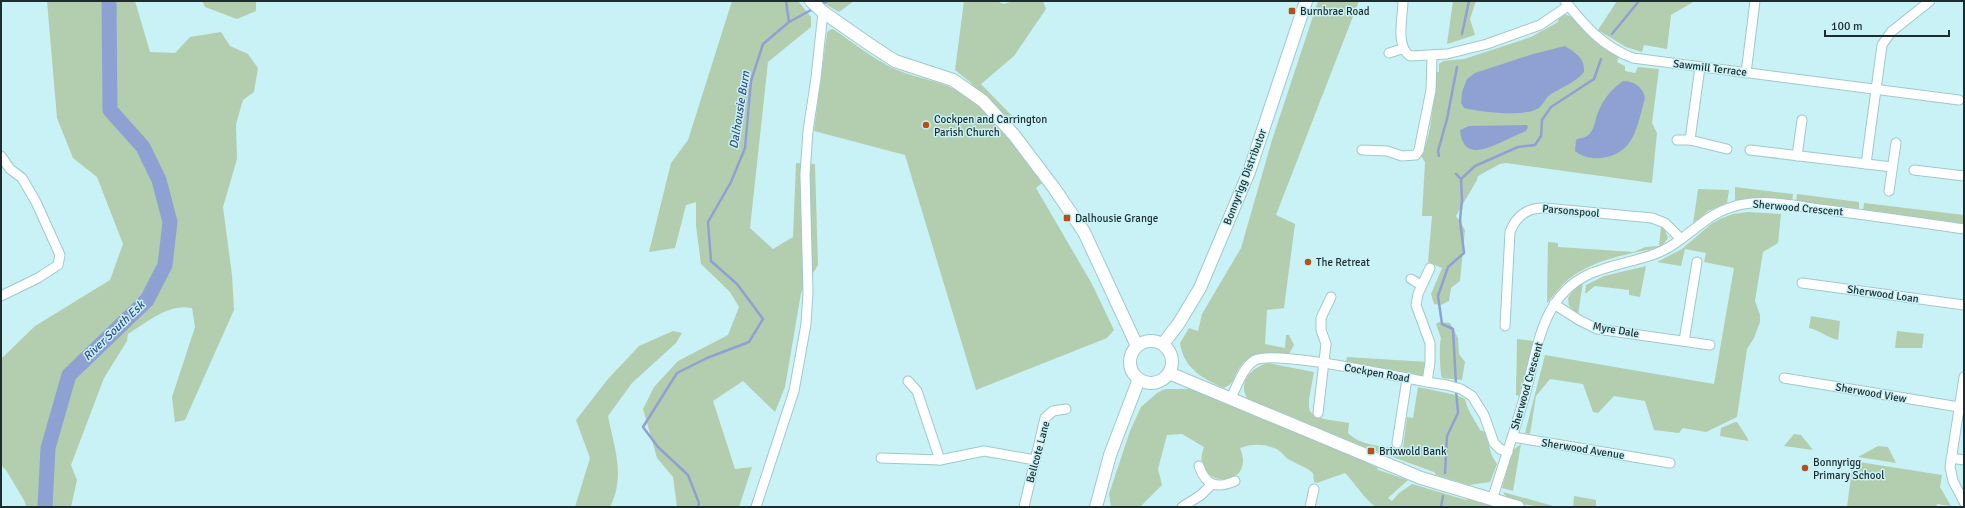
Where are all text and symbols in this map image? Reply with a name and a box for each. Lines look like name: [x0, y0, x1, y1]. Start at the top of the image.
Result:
place label: Burnbrae Road: [1300, 5, 1370, 18]
marker: Burnbrae Road: [1287, 6, 1297, 16]
scale bar: [1825, 12, 1949, 38]
text: 100 m: [1831, 19, 1863, 34]
street label: Sawmill Terrace: [1672, 57, 1748, 79]
water label: Dalhousie Burn: [726, 70, 754, 150]
place label: Cockpen and Carrington Parish Church: [934, 113, 1047, 139]
marker: Cockpen and Carrington Parish Church: [921, 120, 931, 130]
street label: Bonnyrigg Distributor: [1221, 127, 1269, 227]
street label: Sherwood Crescent: [1752, 198, 1844, 218]
street label: Parsonspool: [1542, 202, 1600, 220]
place label: Dalhousie Grange: [1075, 212, 1158, 225]
marker: Dalhousie Grange: [1062, 213, 1072, 223]
place label: The Retreat: [1316, 256, 1370, 269]
marker: The Retreat: [1303, 257, 1313, 267]
street label: Sherwood Loan: [1846, 283, 1920, 305]
water label: River South Esk: [80, 297, 149, 364]
street label: Myre Dale: [1592, 320, 1640, 340]
street label: Sherwood Crescent: [1508, 340, 1546, 431]
street label: Cockpen Road: [1343, 361, 1411, 385]
street label: Sherwood View: [1834, 380, 1908, 406]
street label: Bellcote Lane: [1023, 420, 1053, 484]
street label: Sherwood Avenue: [1541, 436, 1625, 462]
place label: Brixwold Bank: [1379, 445, 1447, 458]
marker: Brixwold Bank: [1366, 446, 1376, 456]
place label: Bonnyrigg Primary School: [1813, 456, 1884, 482]
marker: Bonnyrigg Primary School: [1800, 463, 1810, 473]

